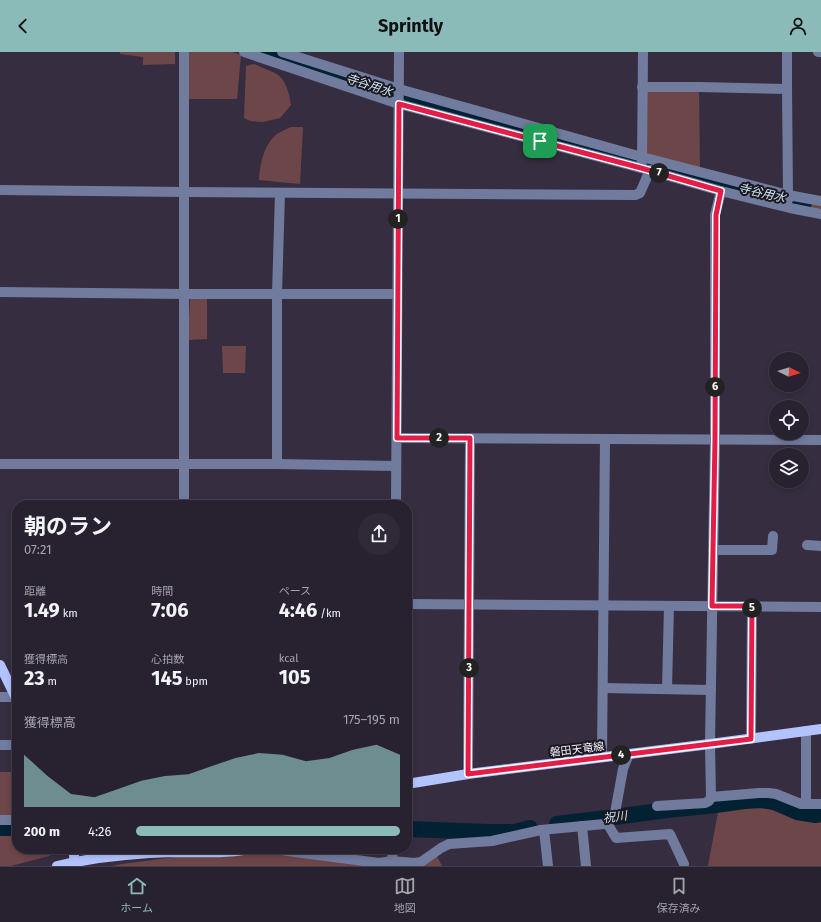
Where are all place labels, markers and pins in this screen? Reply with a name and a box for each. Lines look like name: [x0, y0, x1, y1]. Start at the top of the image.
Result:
pin: [523, 124, 557, 158]
pin: 7: [649, 163, 669, 183]
pin: 1: [388, 209, 408, 229]
pin: 6: [705, 377, 725, 397]
pin: 2: [429, 428, 449, 448]
pin: 5: [742, 598, 762, 618]
pin: 3: [459, 658, 479, 678]
pin: 4: [611, 745, 631, 765]

